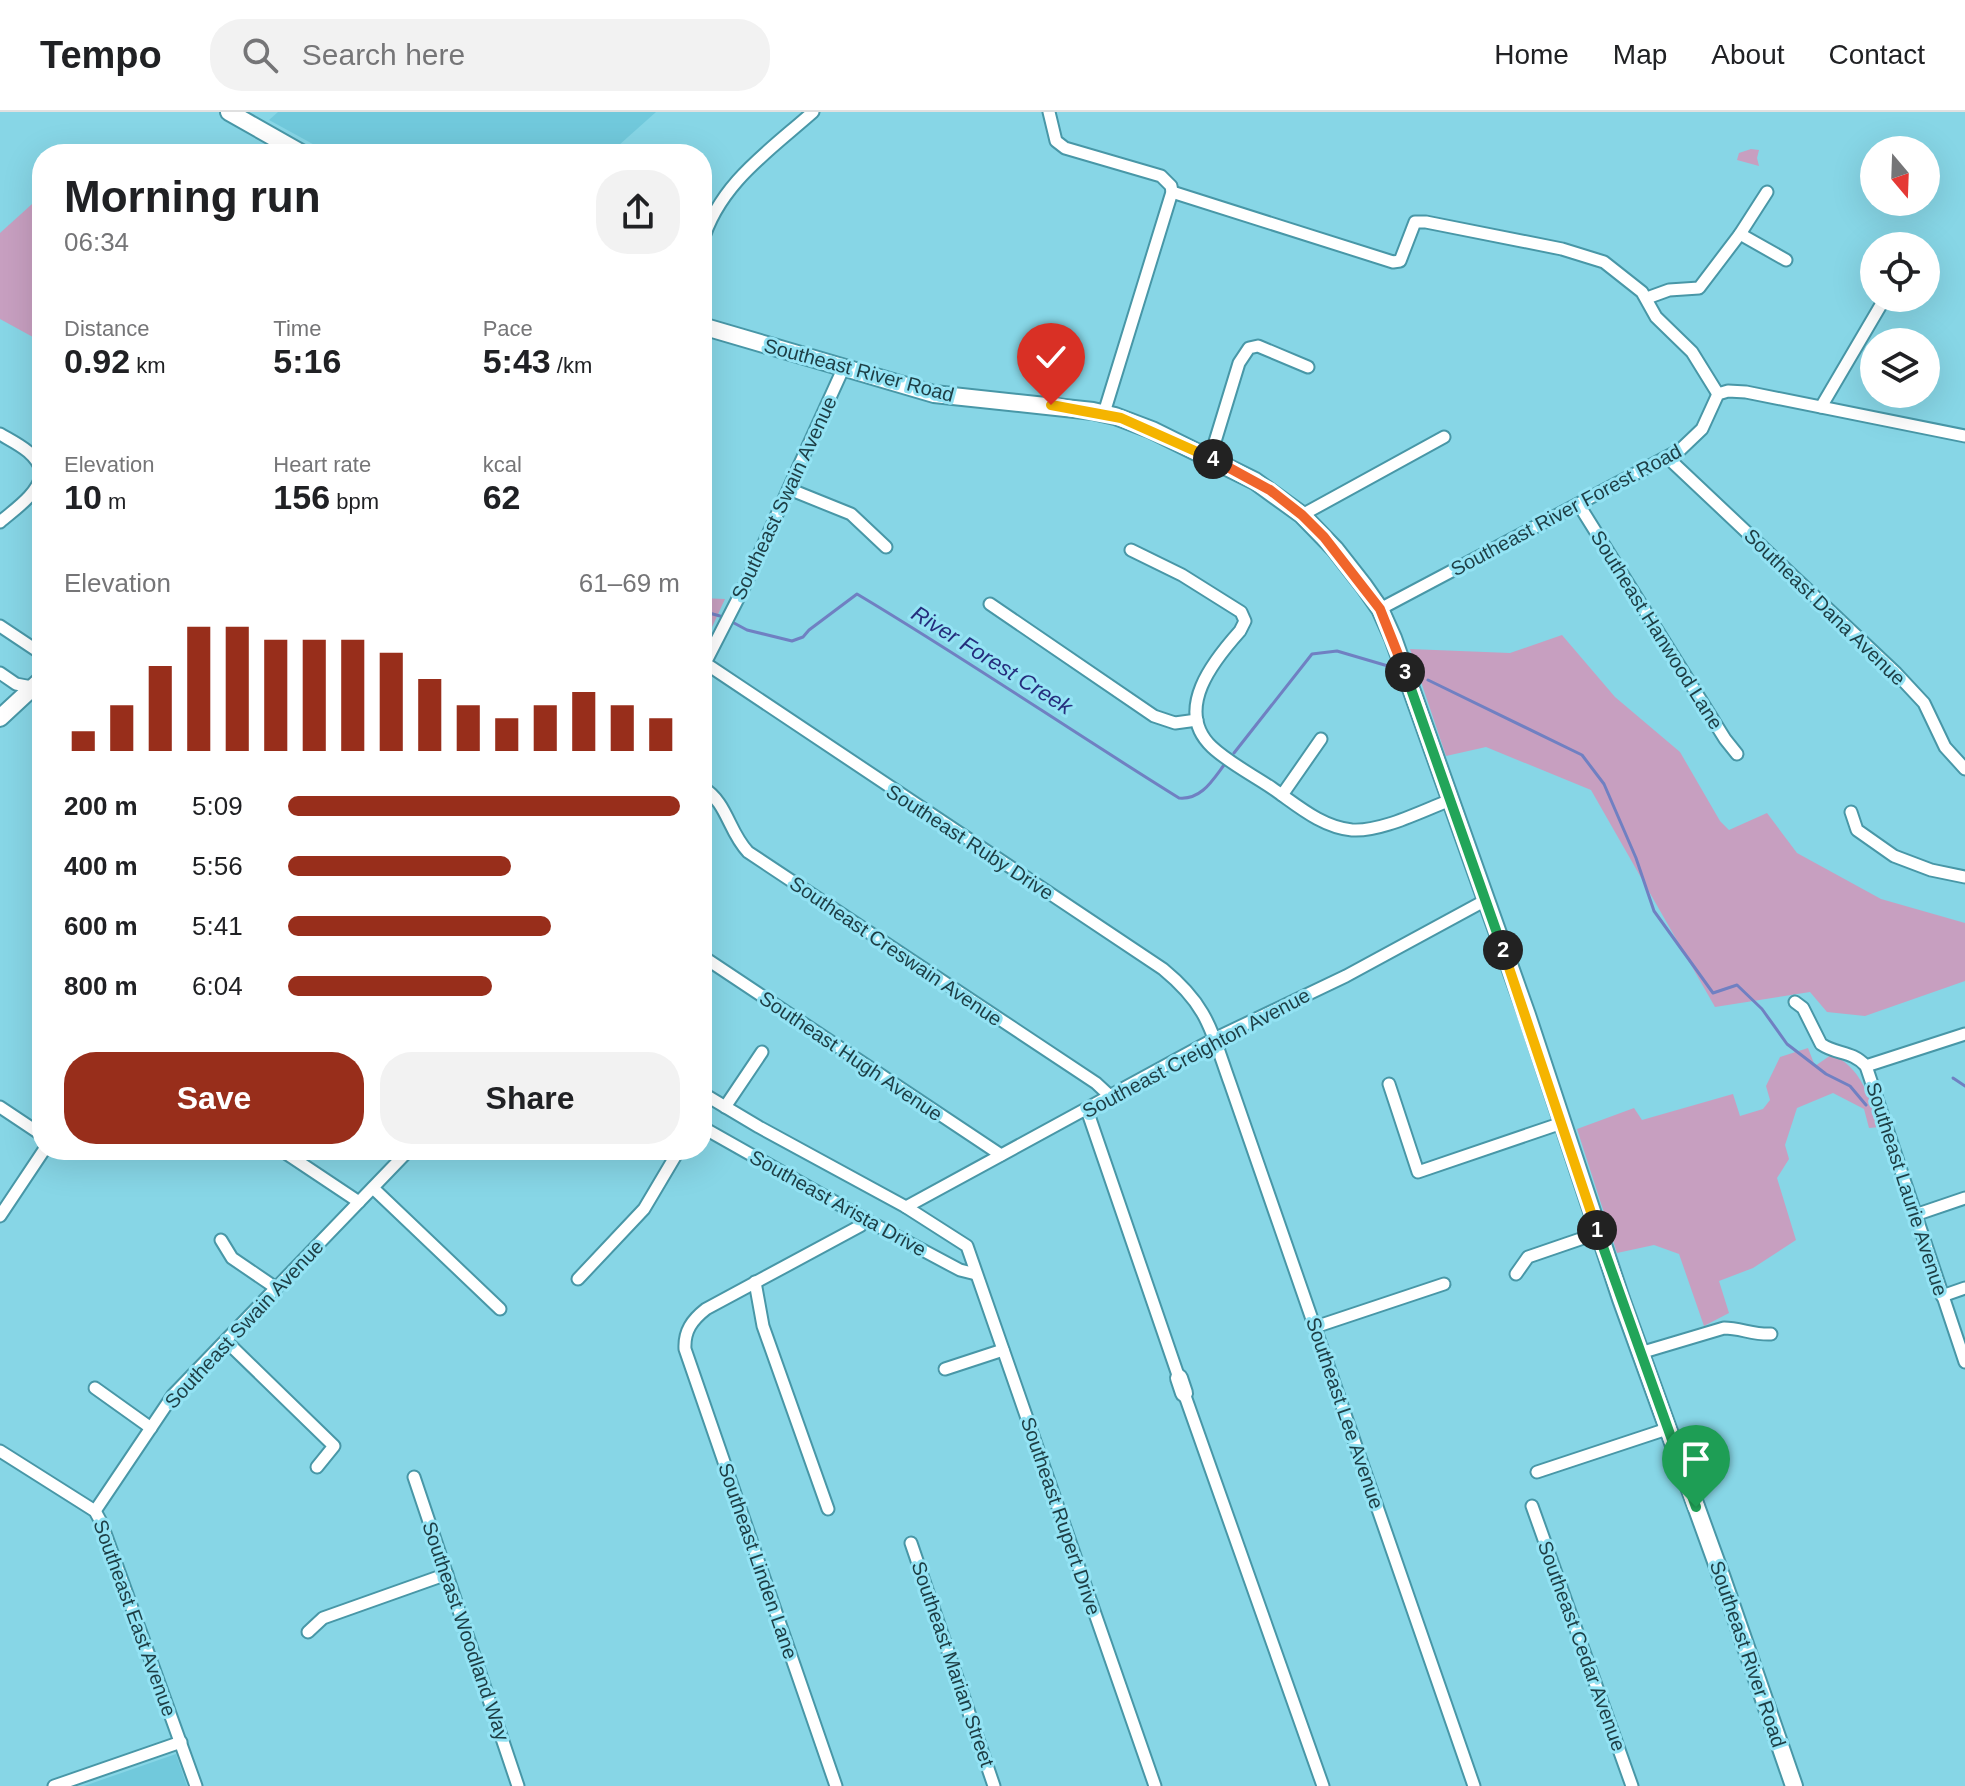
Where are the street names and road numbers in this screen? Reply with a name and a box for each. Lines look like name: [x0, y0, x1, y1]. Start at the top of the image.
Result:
street label: Southeast River Road: [762, 334, 956, 406]
street label: Southeast Swain Avenue: [727, 393, 841, 603]
street label: Southeast River Forest Road: [1447, 440, 1685, 580]
street label: Southeast Dana Avenue: [1740, 524, 1910, 690]
street label: Southeast Hanwood Lane: [1587, 527, 1727, 733]
street label: Southeast Ruby Drive: [882, 780, 1058, 904]
street label: Southeast Creswain Avenue: [786, 872, 1006, 1030]
street label: Southeast Creighton Avenue: [1079, 984, 1313, 1122]
street label: Southeast Hugh Avenue: [756, 987, 946, 1125]
street label: Southeast Laurie Avenue: [1862, 1079, 1952, 1299]
street label: Southeast Arista Drive: [746, 1145, 930, 1261]
street label: Southeast Swain Avenue: [160, 1235, 328, 1413]
street label: Southeast Lee Avenue: [1302, 1314, 1388, 1512]
street label: Southeast Rupert Drive: [1017, 1414, 1105, 1618]
street label: Southeast Linden Lane: [714, 1460, 802, 1662]
street label: Southeast East Avenue: [89, 1517, 181, 1719]
street label: Southeast Woodland Way: [418, 1519, 514, 1743]
street label: Southeast Cedar Avenue: [1534, 1538, 1630, 1754]
street label: Southeast Marian Street: [907, 1558, 999, 1770]
street label: Southeast River Road: [1706, 1558, 1790, 1750]

